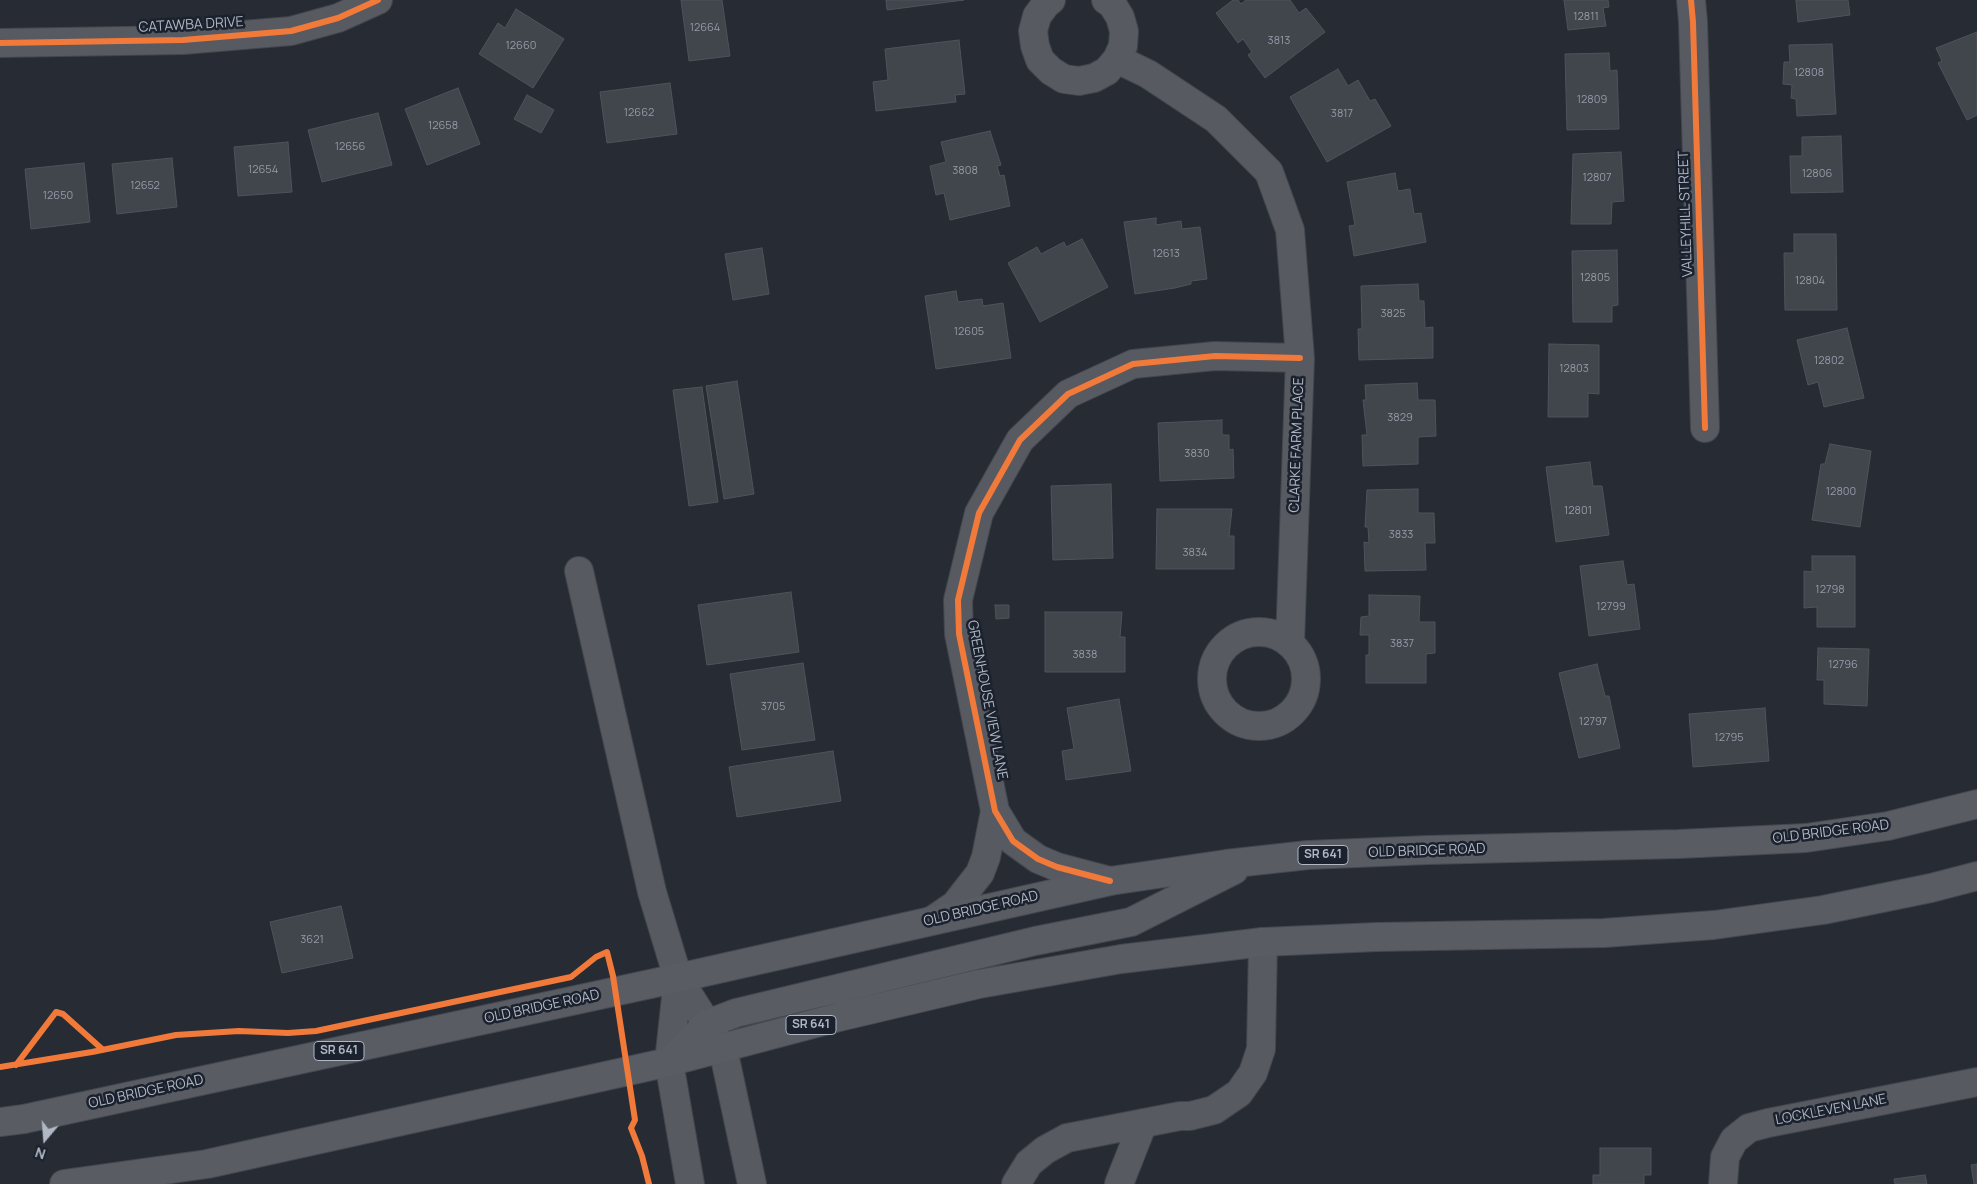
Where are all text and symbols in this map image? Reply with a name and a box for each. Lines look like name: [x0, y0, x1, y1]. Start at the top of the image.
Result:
house number: 12811: [1573, 10, 1599, 24]
street label: CATAWBA DRIVE: [138, 14, 244, 36]
house number: 12664: [690, 21, 720, 35]
house number: 3813: [1268, 34, 1290, 48]
house number: 12660: [506, 39, 536, 53]
house number: 12808: [1794, 66, 1824, 80]
house number: 12809: [1577, 93, 1607, 107]
house number: 12662: [624, 106, 654, 120]
house number: 3817: [1331, 107, 1353, 121]
house number: 12658: [428, 119, 458, 133]
house number: 12656: [335, 140, 365, 154]
street label: VALLEYHILL STREET: [1675, 151, 1697, 277]
house number: 12654: [248, 163, 278, 177]
house number: 3808: [952, 164, 978, 178]
house number: 12806: [1802, 167, 1832, 181]
house number: 12807: [1582, 171, 1612, 185]
house number: 12652: [130, 179, 160, 193]
house number: 12650: [43, 189, 73, 203]
house number: 12613: [1152, 247, 1180, 261]
house number: 12805: [1580, 271, 1610, 285]
house number: 12804: [1795, 274, 1825, 288]
house number: 3825: [1380, 307, 1406, 321]
house number: 12605: [954, 325, 984, 339]
house number: 12802: [1814, 354, 1844, 368]
house number: 12803: [1559, 362, 1589, 376]
street label: CLARKE FARM PLACE: [1286, 377, 1308, 513]
house number: 3829: [1387, 411, 1413, 425]
house number: 3830: [1184, 447, 1210, 461]
house number: 12800: [1826, 485, 1856, 499]
house number: 12801: [1564, 504, 1592, 518]
house number: 3833: [1389, 528, 1413, 542]
house number: 3834: [1182, 546, 1208, 560]
house number: 12798: [1815, 583, 1845, 597]
house number: 12799: [1596, 600, 1626, 614]
street label: GREENHOUSE VIEW LANE: [963, 619, 1011, 781]
house number: 3837: [1390, 637, 1414, 651]
house number: 3838: [1073, 648, 1097, 662]
house number: 12796: [1828, 658, 1858, 672]
house number: 3705: [761, 700, 785, 714]
house number: 12797: [1579, 715, 1607, 729]
house number: 12795: [1714, 731, 1744, 745]
street label: OLD BRIDGE ROAD: [1772, 817, 1890, 847]
street label: OLD BRIDGE ROAD: [1368, 841, 1486, 861]
road number: SR 641: [1298, 846, 1348, 864]
street label: OLD BRIDGE ROAD: [922, 888, 1040, 930]
house number: 3621: [300, 933, 324, 947]
street label: OLD BRIDGE ROAD: [483, 987, 601, 1027]
road number: SR 641: [786, 1016, 836, 1034]
road number: SR 641: [314, 1042, 364, 1060]
street label: OLD BRIDGE ROAD: [87, 1072, 205, 1112]
street label: LOCKLEVEN LANE: [1774, 1091, 1888, 1129]
north arrow: [20, 1114, 70, 1164]
text: N: [32, 1143, 48, 1164]

